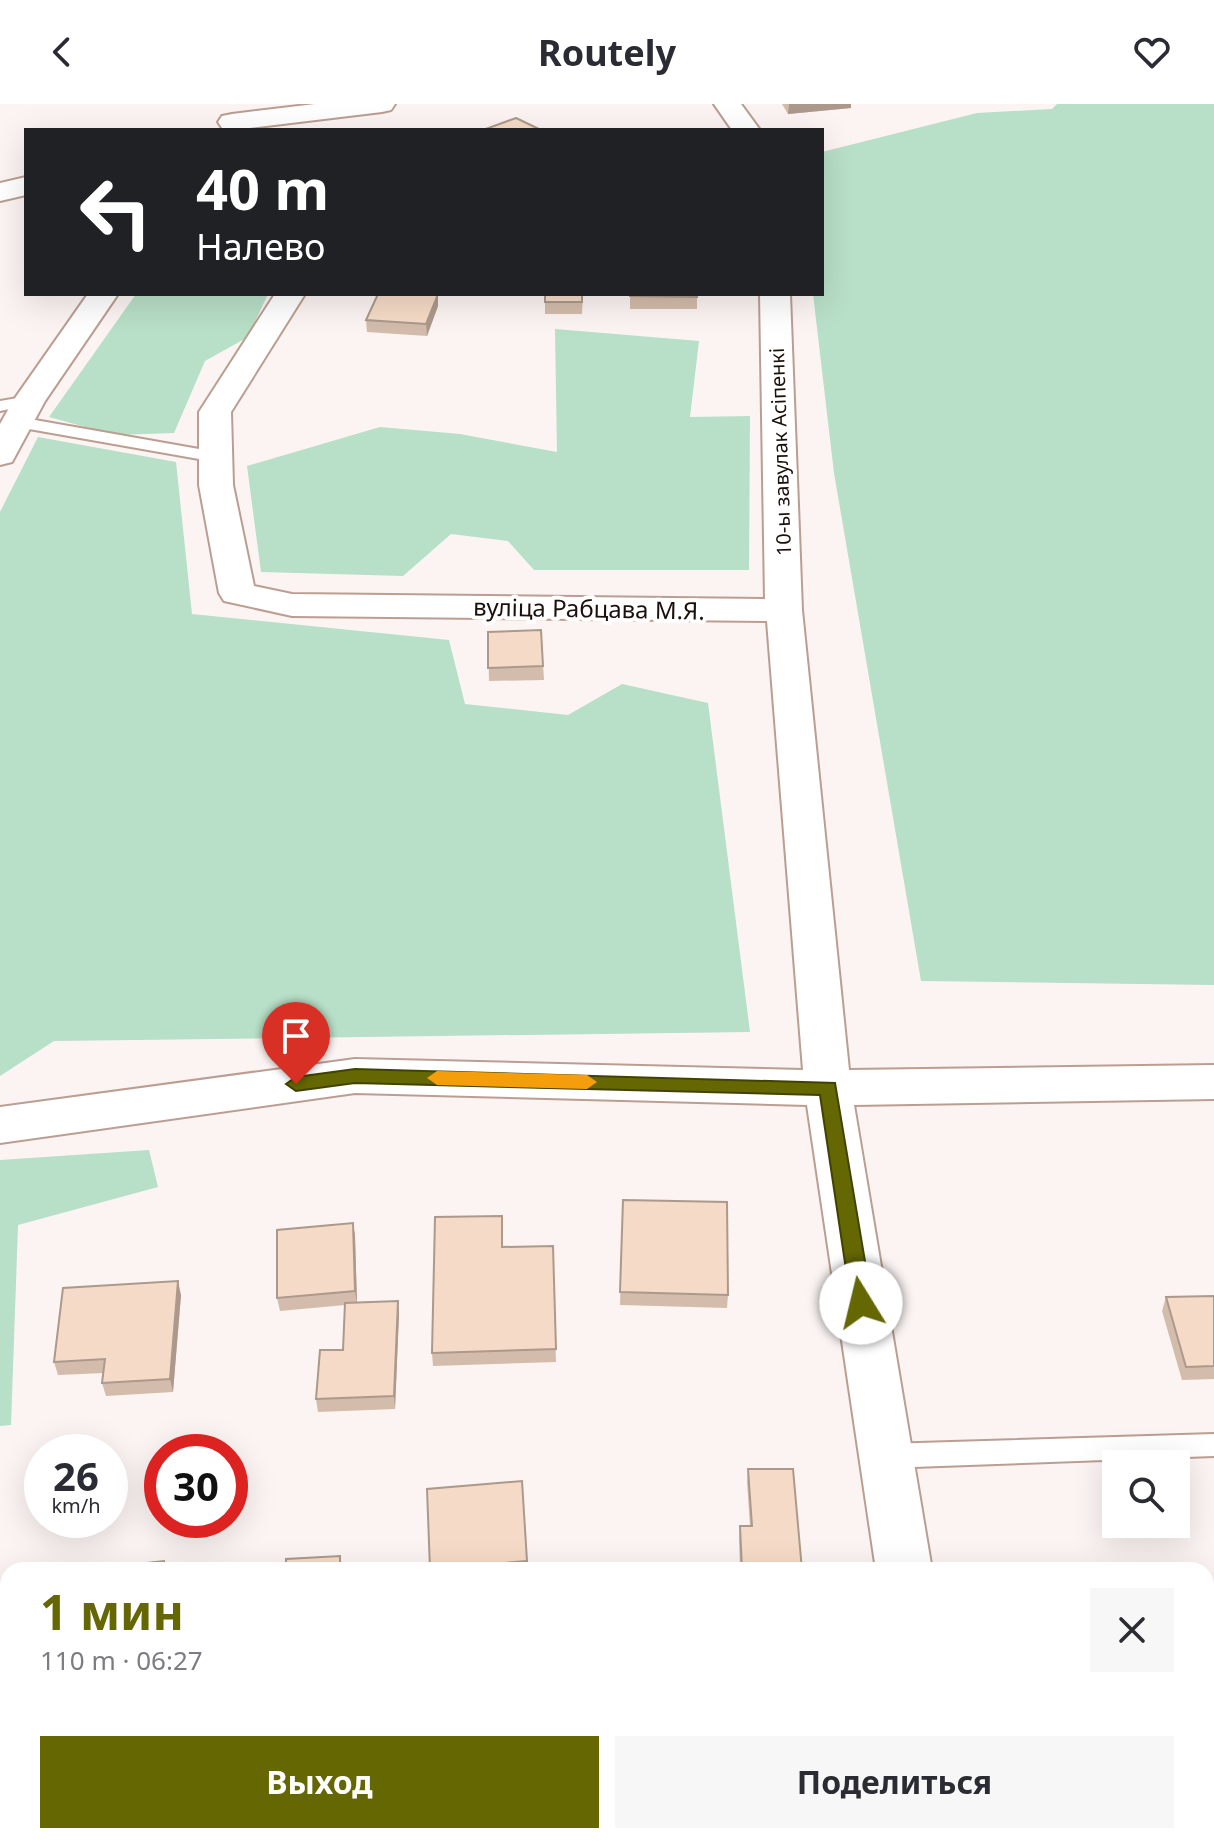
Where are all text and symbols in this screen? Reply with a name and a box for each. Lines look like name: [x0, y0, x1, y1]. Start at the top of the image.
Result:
text: Routely: [538, 28, 676, 77]
icon: back: [40, 30, 84, 74]
icon: heart: [1130, 30, 1174, 74]
text: 40 m: [196, 150, 329, 226]
icon: left: [64, 160, 168, 264]
text: Налево: [196, 222, 325, 271]
street label: 10-ы завулак Асіпенкі: [763, 347, 797, 557]
street label: вуліца Рабцава М.Я.: [473, 589, 705, 627]
pin: [262, 1002, 330, 1084]
icon: arrive: [274, 1014, 318, 1058]
position arrow: [819, 1261, 903, 1345]
speed limit sign: 30: [144, 1434, 248, 1538]
text: 26: [53, 1448, 99, 1503]
map controls: [1102, 1450, 1190, 1538]
button: search: [1102, 1450, 1190, 1538]
text: km/h: [51, 1492, 101, 1519]
text: 1 мин: [40, 1579, 184, 1644]
button: close: [1090, 1588, 1174, 1672]
text: 110 m · 06:27: [40, 1642, 203, 1678]
button: Выход: [40, 1736, 599, 1828]
button: Поделиться: [615, 1736, 1174, 1828]

